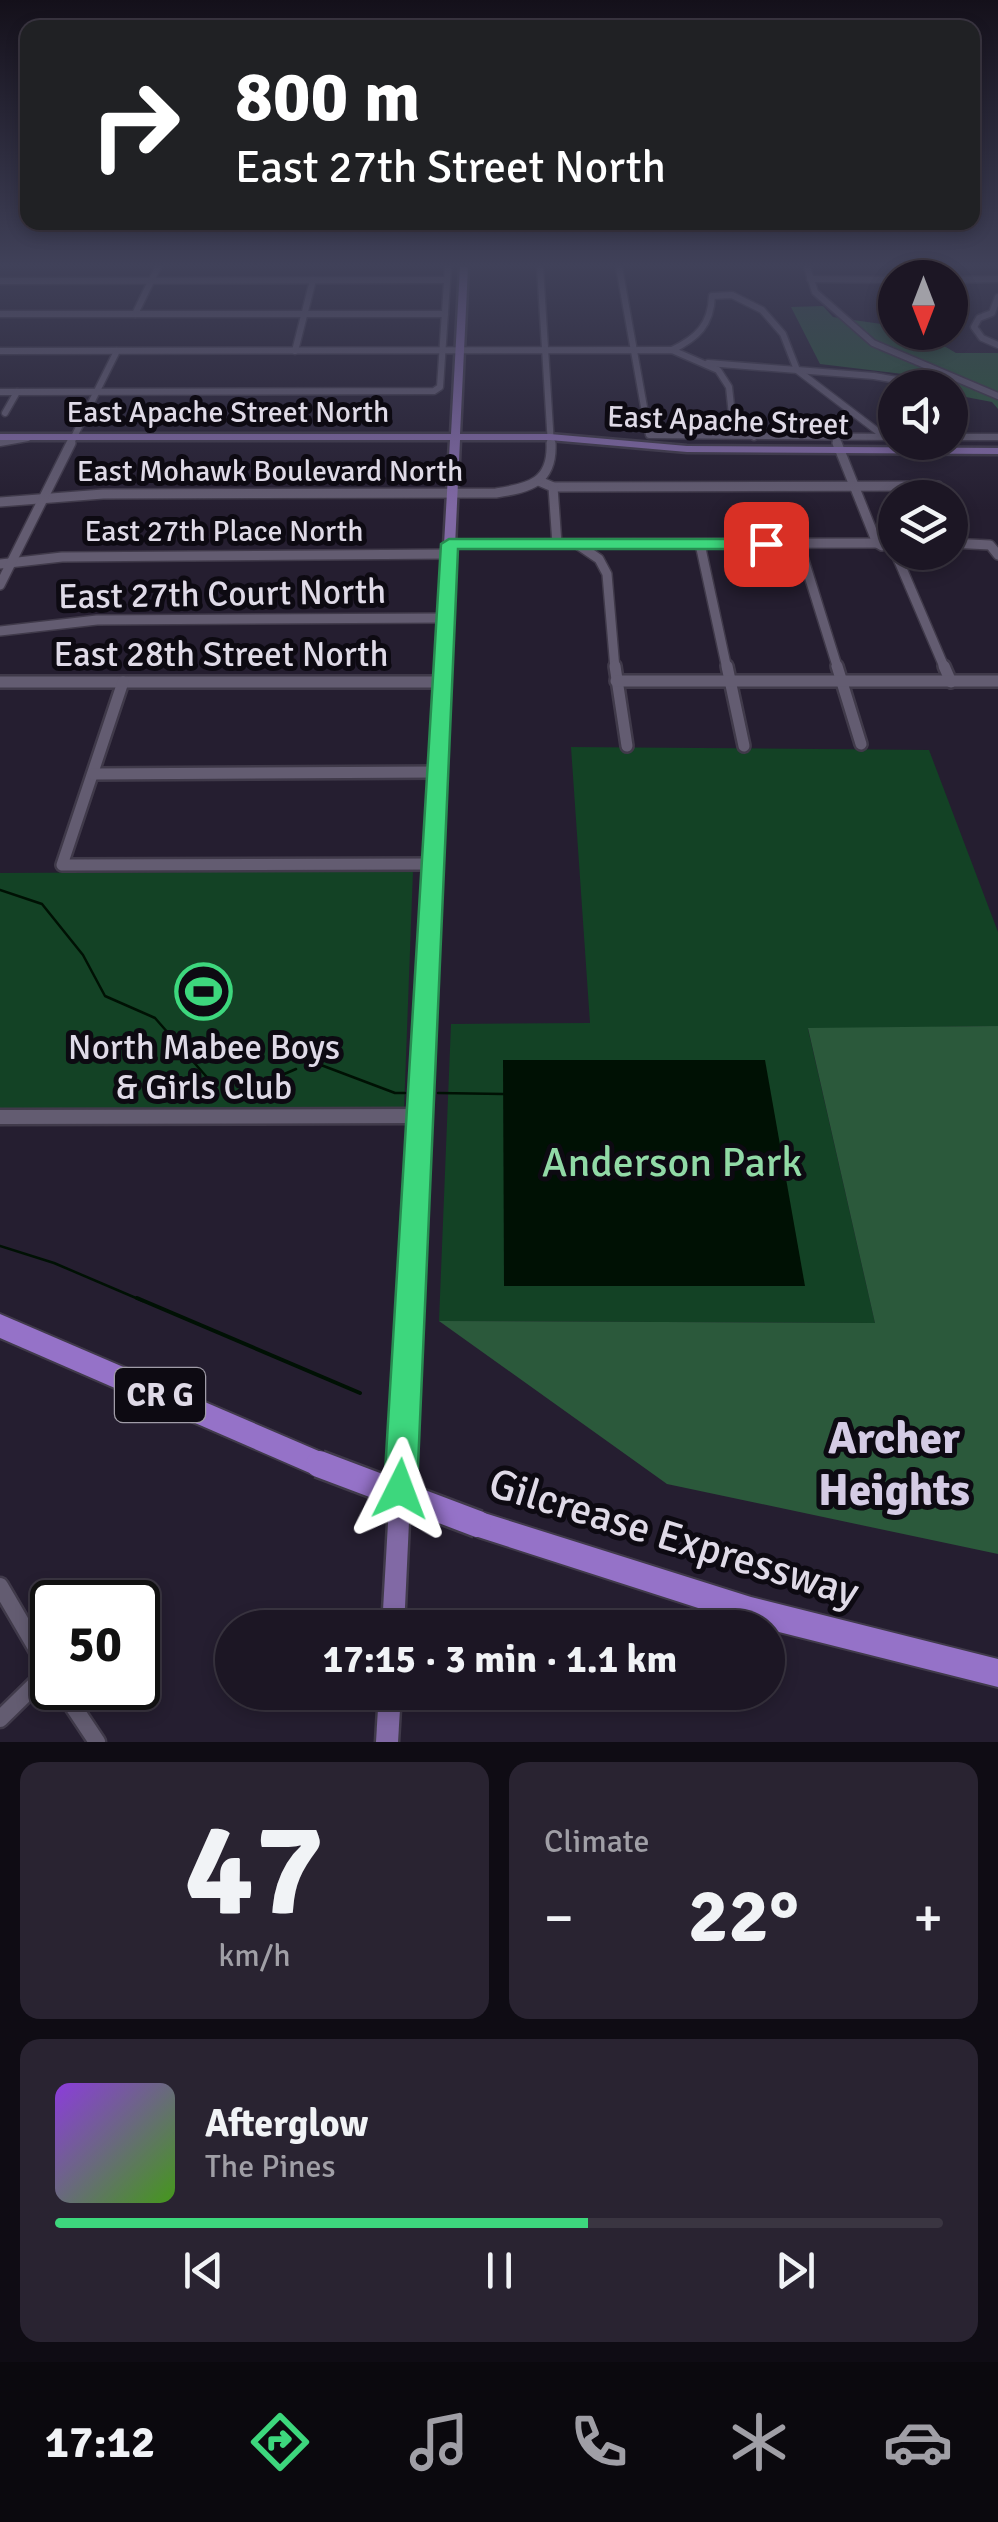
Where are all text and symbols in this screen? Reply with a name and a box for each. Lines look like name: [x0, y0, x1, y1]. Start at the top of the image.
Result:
text: 800 m: [235, 54, 420, 140]
icon: right: [70, 60, 200, 190]
text: East 27th Street North: [235, 140, 666, 195]
north arrow: [878, 260, 968, 350]
map controls: [878, 260, 968, 570]
button: sound: [878, 370, 968, 460]
street label: East Apache Street North: [67, 394, 389, 431]
street label: East Apache Street: [607, 398, 849, 444]
street label: East Mohawk Boulevard North: [77, 453, 463, 490]
button: layers: [878, 480, 968, 570]
pin: [724, 502, 809, 587]
street label: East 27th Place North: [84, 513, 364, 550]
icon: arrive: [739, 517, 794, 572]
street label: East 27th Court North: [58, 570, 386, 618]
street label: East 28th Street North: [53, 633, 389, 676]
sports icon: North Mabee Boys & Girls Club: [174, 961, 234, 1021]
place label: North Mabee Boys & Girls Club: [68, 1026, 340, 1109]
park label: Anderson Park: [542, 1137, 802, 1188]
road number: CR G: [115, 1368, 205, 1422]
district label: Archer Heights: [818, 1411, 970, 1518]
position arrow: [348, 1437, 452, 1541]
street label: Gilcrease Expressway: [483, 1458, 865, 1619]
speed limit sign: 50: [30, 1580, 160, 1710]
text: 17:15 · 3 min · 1.1 km: [323, 1636, 677, 1683]
text: 47: [184, 1791, 325, 1951]
text: Climate: [544, 1822, 650, 1861]
text: 22°: [688, 1870, 799, 1963]
text: −: [544, 1884, 574, 1952]
text: +: [913, 1884, 943, 1952]
text: km/h: [218, 1936, 291, 1975]
text: Afterglow: [205, 2100, 368, 2147]
text: The Pines: [205, 2147, 336, 2186]
icon: previous: [176, 2243, 231, 2298]
icon: pause: [472, 2243, 527, 2298]
icon: next: [768, 2243, 823, 2298]
icon: directions: [245, 2407, 315, 2477]
icon: music: [404, 2407, 474, 2477]
icon: phone: [564, 2407, 634, 2477]
icon: climate: [724, 2407, 794, 2477]
icon: car: [883, 2407, 953, 2477]
text: 17:12: [45, 2415, 155, 2470]

